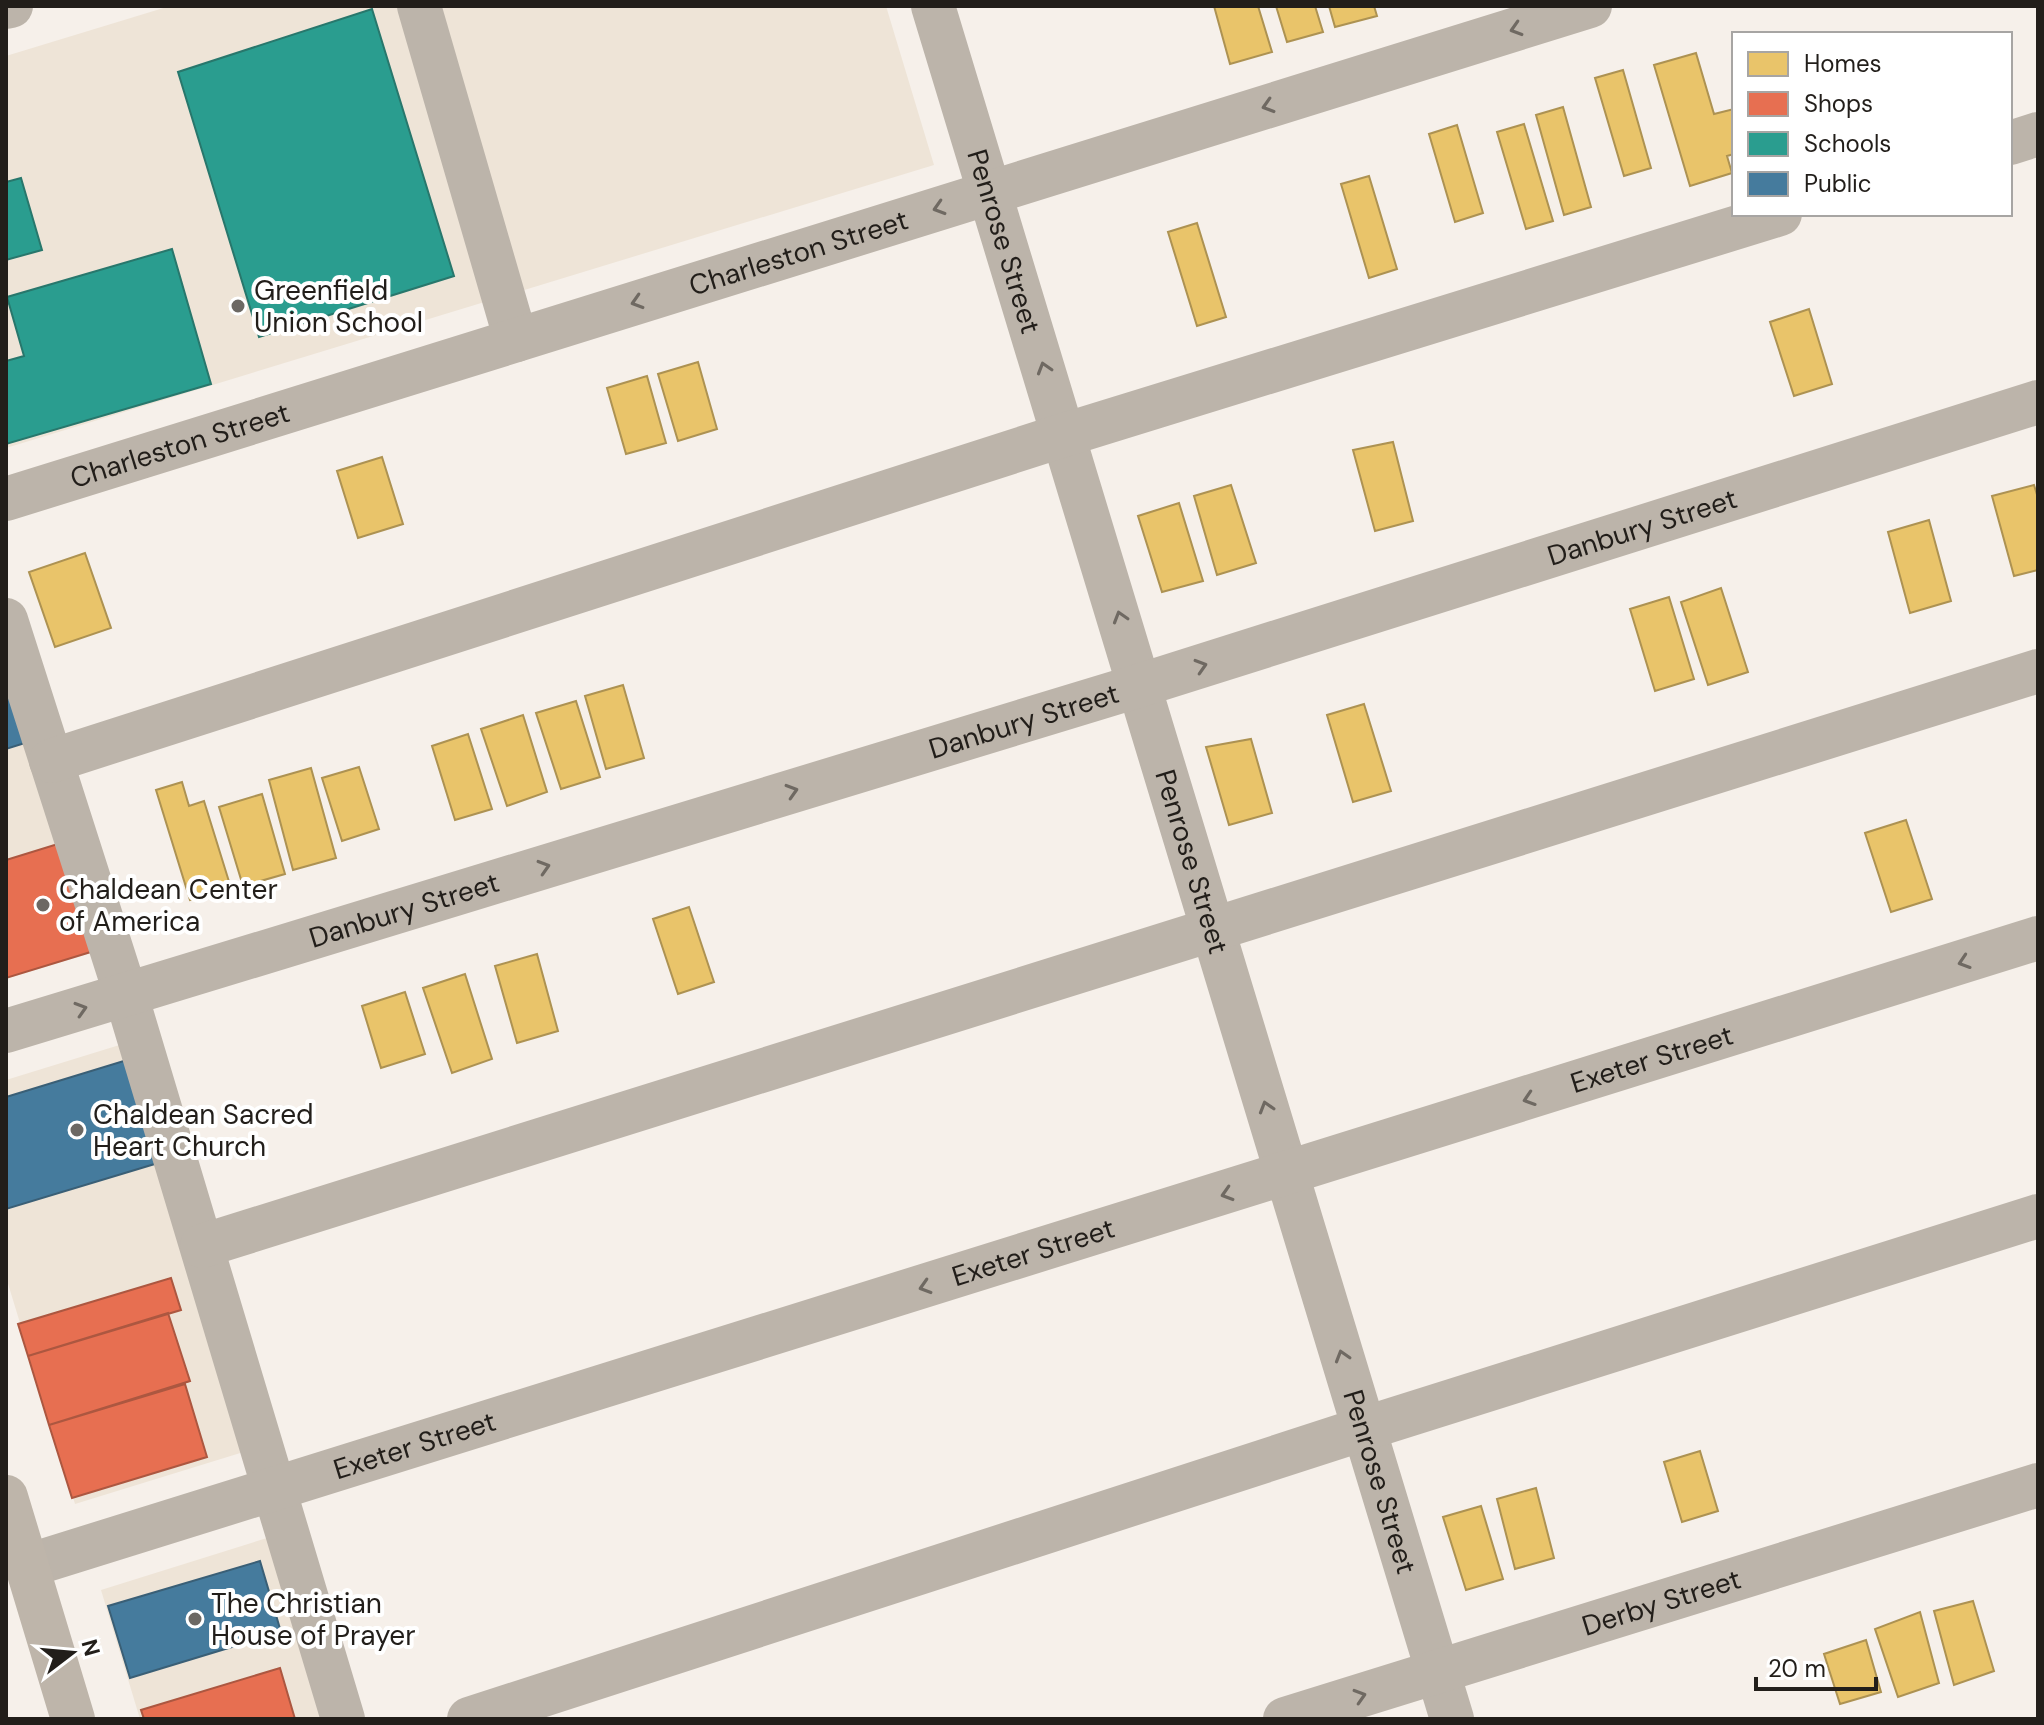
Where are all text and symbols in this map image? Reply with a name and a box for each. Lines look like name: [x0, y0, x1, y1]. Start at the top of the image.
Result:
one-way arrow: [1509, 20, 1523, 36]
legend: [1732, 32, 2012, 216]
text: Homes: [1804, 48, 1882, 79]
text: Shops: [1804, 88, 1873, 119]
one-way arrow: [1261, 97, 1275, 113]
text: Schools: [1804, 128, 1891, 159]
street label: Penrose Street: [959, 145, 1049, 338]
text: Public: [1804, 168, 1872, 199]
one-way arrow: [933, 199, 946, 215]
street label: Charleston Street: [685, 201, 913, 304]
place label: Greenfield Union School: [254, 272, 423, 341]
one-way arrow: [631, 293, 645, 309]
marker: Greenfield Union School: [229, 297, 247, 315]
one-way arrow: [1037, 362, 1053, 376]
street label: Charleston Street: [66, 394, 294, 497]
street label: Danbury Street: [1543, 480, 1742, 575]
one-way arrow: [1113, 610, 1129, 624]
one-way arrow: [1194, 659, 1208, 675]
street label: Danbury Street: [924, 675, 1123, 768]
street label: Penrose Street: [1146, 765, 1237, 958]
one-way arrow: [785, 784, 799, 800]
one-way arrow: [536, 860, 550, 876]
street label: Danbury Street: [304, 864, 504, 957]
place label: Chaldean Center of America: [59, 871, 278, 940]
marker: Chaldean Center of America: [34, 896, 52, 914]
one-way arrow: [1957, 952, 1971, 968]
one-way arrow: [73, 1002, 87, 1018]
street label: Exeter Street: [1566, 1016, 1738, 1102]
one-way arrow: [1522, 1090, 1536, 1106]
place label: Chaldean Sacred Heart Church: [93, 1096, 314, 1165]
one-way arrow: [1259, 1101, 1275, 1115]
marker: Chaldean Sacred Heart Church: [68, 1121, 86, 1139]
one-way arrow: [1221, 1185, 1235, 1201]
street label: Exeter Street: [947, 1210, 1119, 1295]
one-way arrow: [919, 1278, 933, 1294]
one-way arrow: [1335, 1350, 1351, 1364]
street label: Penrose Street: [1334, 1385, 1425, 1579]
street label: Exeter Street: [329, 1403, 501, 1488]
street label: Derby Street: [1577, 1560, 1745, 1645]
place label: The Christian House of Prayer: [211, 1585, 416, 1654]
marker: The Christian House of Prayer: [186, 1610, 204, 1628]
north arrow: [32, 1613, 112, 1693]
text: N: [75, 1636, 107, 1659]
scale bar: [1756, 1641, 1876, 1691]
text: 20 m: [1768, 1653, 1826, 1684]
one-way arrow: [1352, 1689, 1366, 1705]

